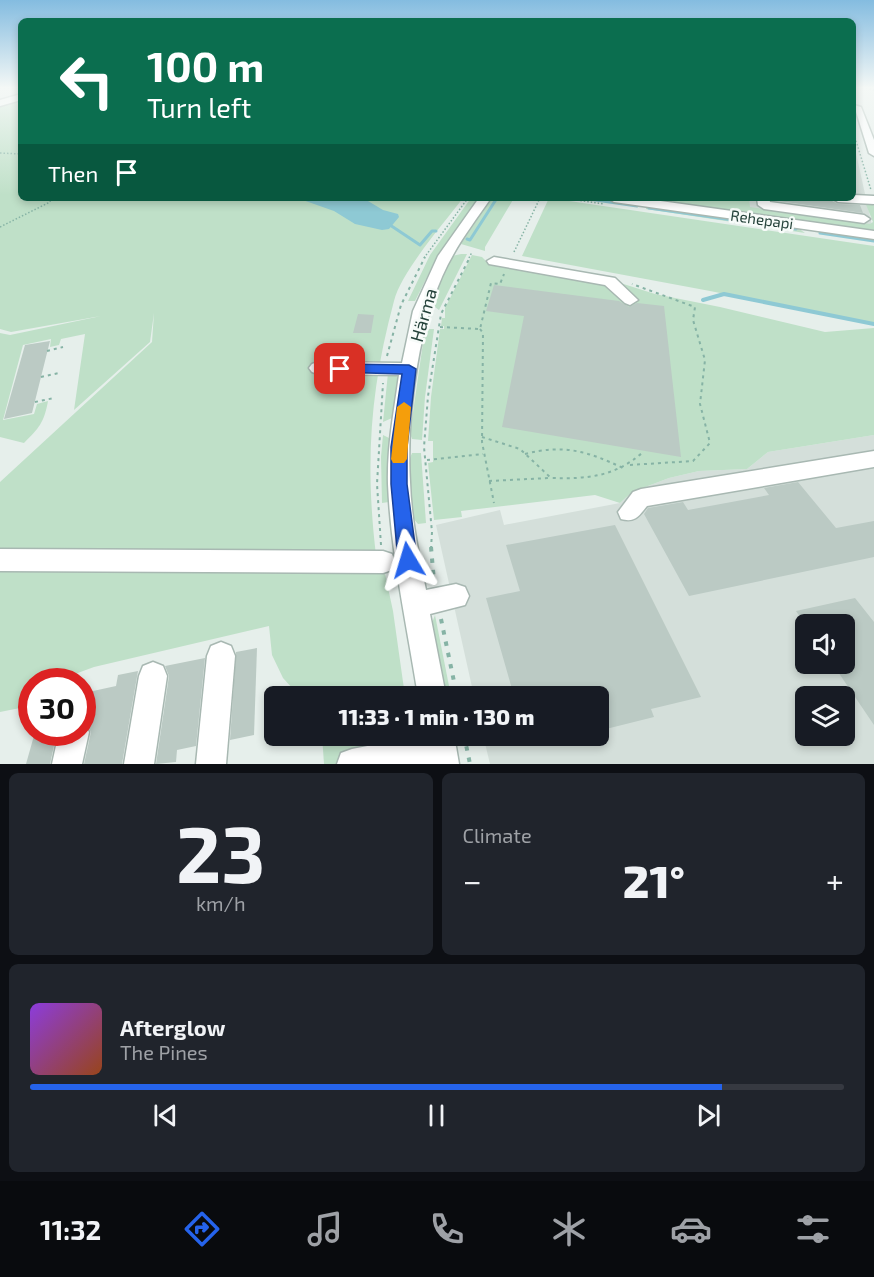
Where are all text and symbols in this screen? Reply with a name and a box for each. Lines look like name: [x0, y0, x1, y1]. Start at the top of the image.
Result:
text: 100 m: [147, 40, 264, 90]
icon: left: [48, 42, 126, 120]
text: Turn left: [147, 91, 251, 123]
icon: arrive: [110, 156, 143, 189]
text: Then: [48, 160, 98, 186]
street label: Rehepapi: [729, 206, 795, 232]
street label: Härma: [405, 286, 441, 344]
pin: [314, 343, 365, 394]
icon: arrive: [323, 352, 356, 385]
position arrow: [376, 528, 440, 592]
map controls: [795, 614, 855, 746]
button: sound: [795, 614, 855, 674]
speed limit sign: 30: [18, 668, 96, 746]
button: layers: [795, 686, 855, 746]
text: 11:33 · 1 min · 130 m: [339, 703, 534, 729]
text: 23: [176, 805, 266, 899]
text: Climate: [463, 823, 532, 847]
text: 21°: [623, 853, 685, 907]
text: −: [463, 860, 482, 900]
text: +: [826, 860, 844, 900]
text: km/h: [196, 891, 246, 915]
text: Afterglow: [120, 1014, 225, 1040]
text: The Pines: [120, 1040, 208, 1064]
icon: previous: [149, 1099, 182, 1132]
icon: pause: [420, 1099, 453, 1132]
icon: next: [692, 1099, 725, 1132]
icon: directions: [181, 1208, 223, 1250]
icon: music: [304, 1208, 346, 1250]
icon: phone: [426, 1208, 468, 1250]
icon: climate: [548, 1208, 590, 1250]
icon: car: [670, 1208, 712, 1250]
icon: filters: [792, 1208, 834, 1250]
text: 11:32: [40, 1213, 101, 1245]

